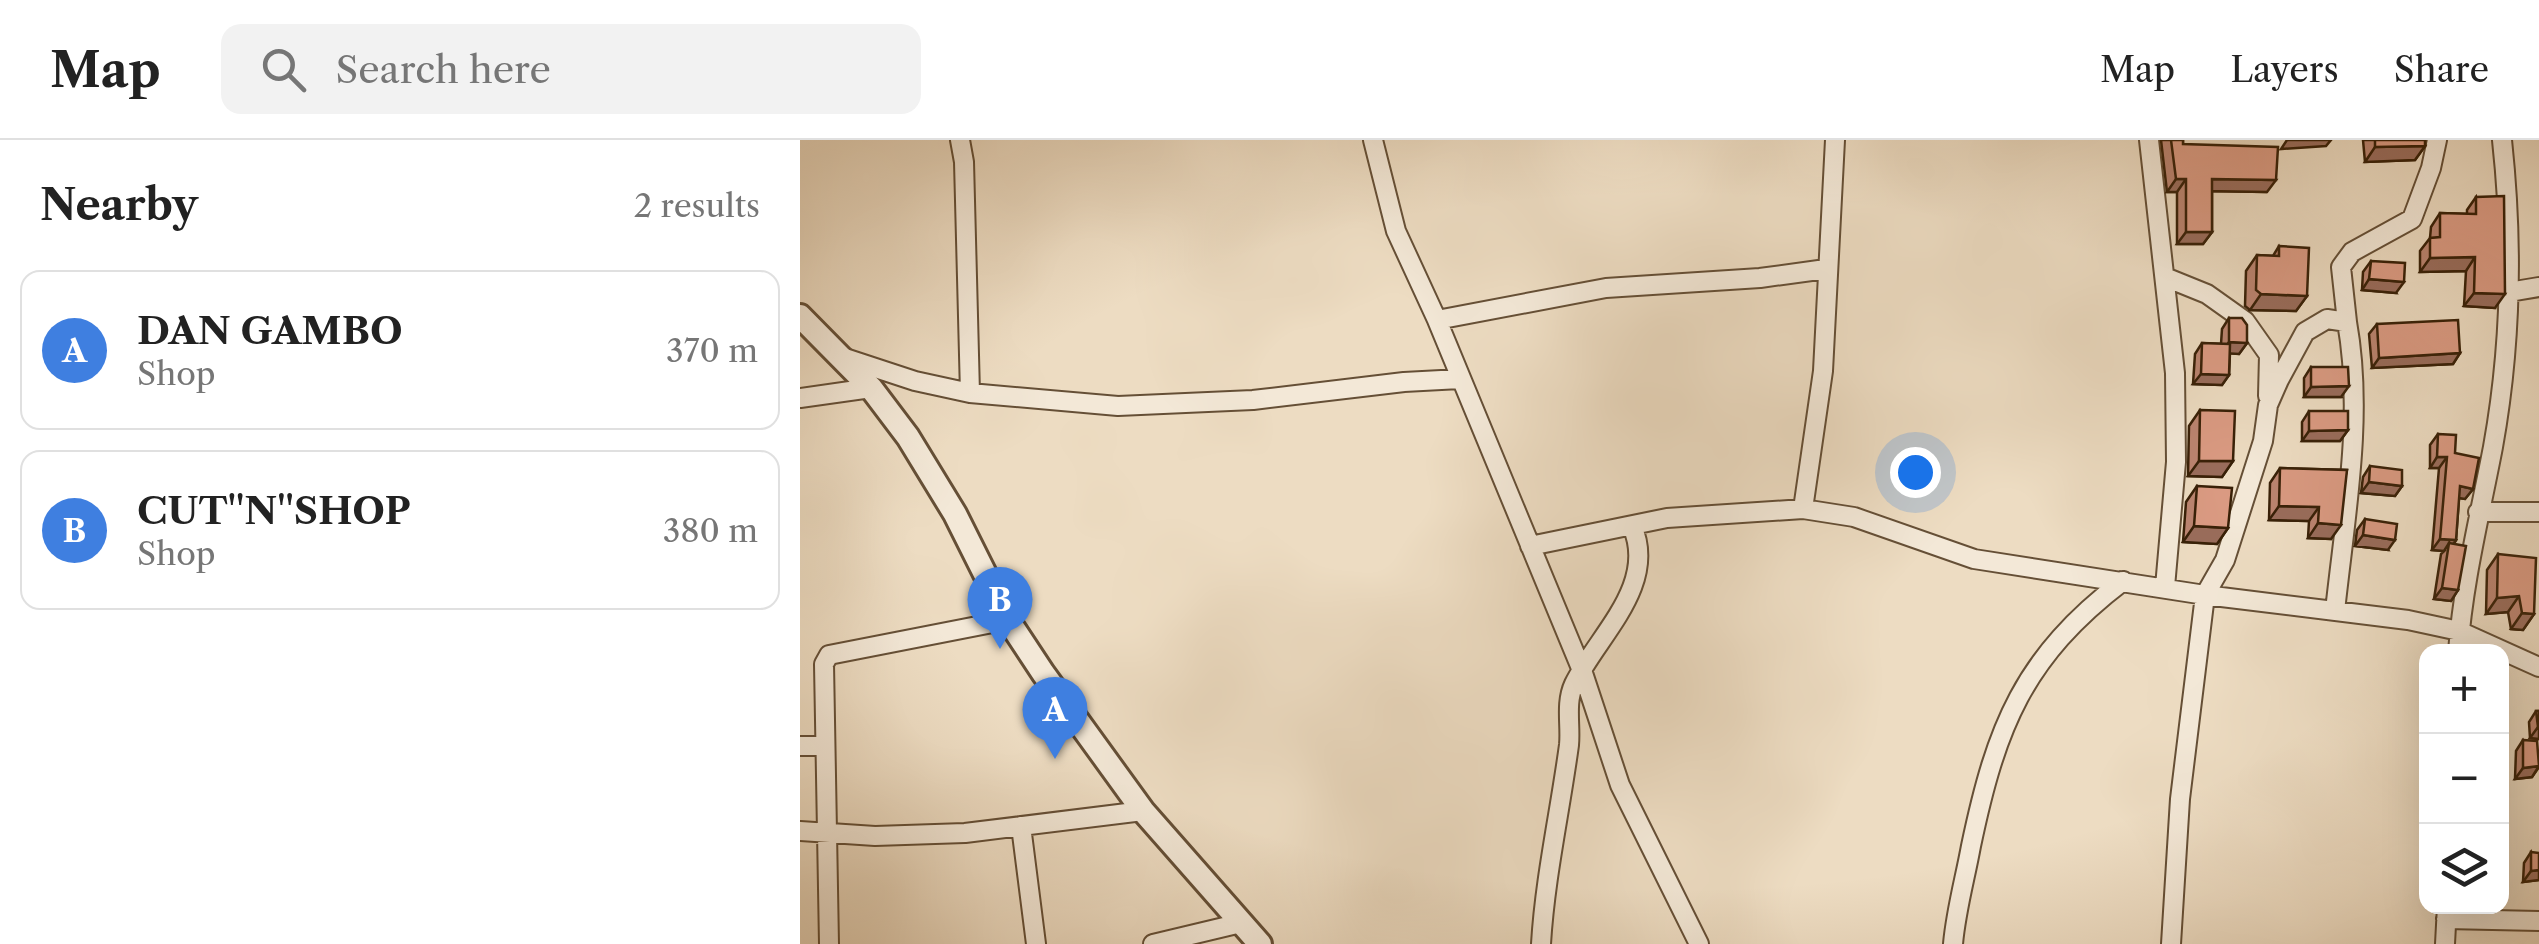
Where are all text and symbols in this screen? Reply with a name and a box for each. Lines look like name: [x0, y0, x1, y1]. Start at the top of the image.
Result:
search box: [221, 24, 921, 114]
text: Map: [50, 40, 161, 99]
icon: search: [256, 42, 311, 97]
text: Search here: [336, 46, 551, 93]
text: Map: [2100, 48, 2175, 91]
text: Layers: [2230, 48, 2339, 91]
text: Share: [2394, 48, 2489, 91]
text: Nearby: [40, 179, 198, 231]
text: 2 results: [634, 186, 760, 225]
text: DAN GAMBO: [137, 307, 403, 354]
text: A: [62, 331, 87, 370]
text: 370 m: [666, 331, 758, 370]
text: Shop: [137, 354, 216, 393]
your location: [1890, 447, 1941, 498]
text: CUT''N''SHOP: [137, 487, 411, 534]
text: B: [63, 511, 86, 550]
text: 380 m: [663, 511, 758, 550]
text: Shop: [137, 534, 216, 573]
pin: B: [968, 566, 1032, 649]
map controls: [2419, 644, 2509, 914]
button: +: [2419, 644, 2509, 734]
pin: A: [1022, 676, 1088, 759]
button: −: [2419, 734, 2509, 824]
button: layers: [2419, 824, 2509, 914]

